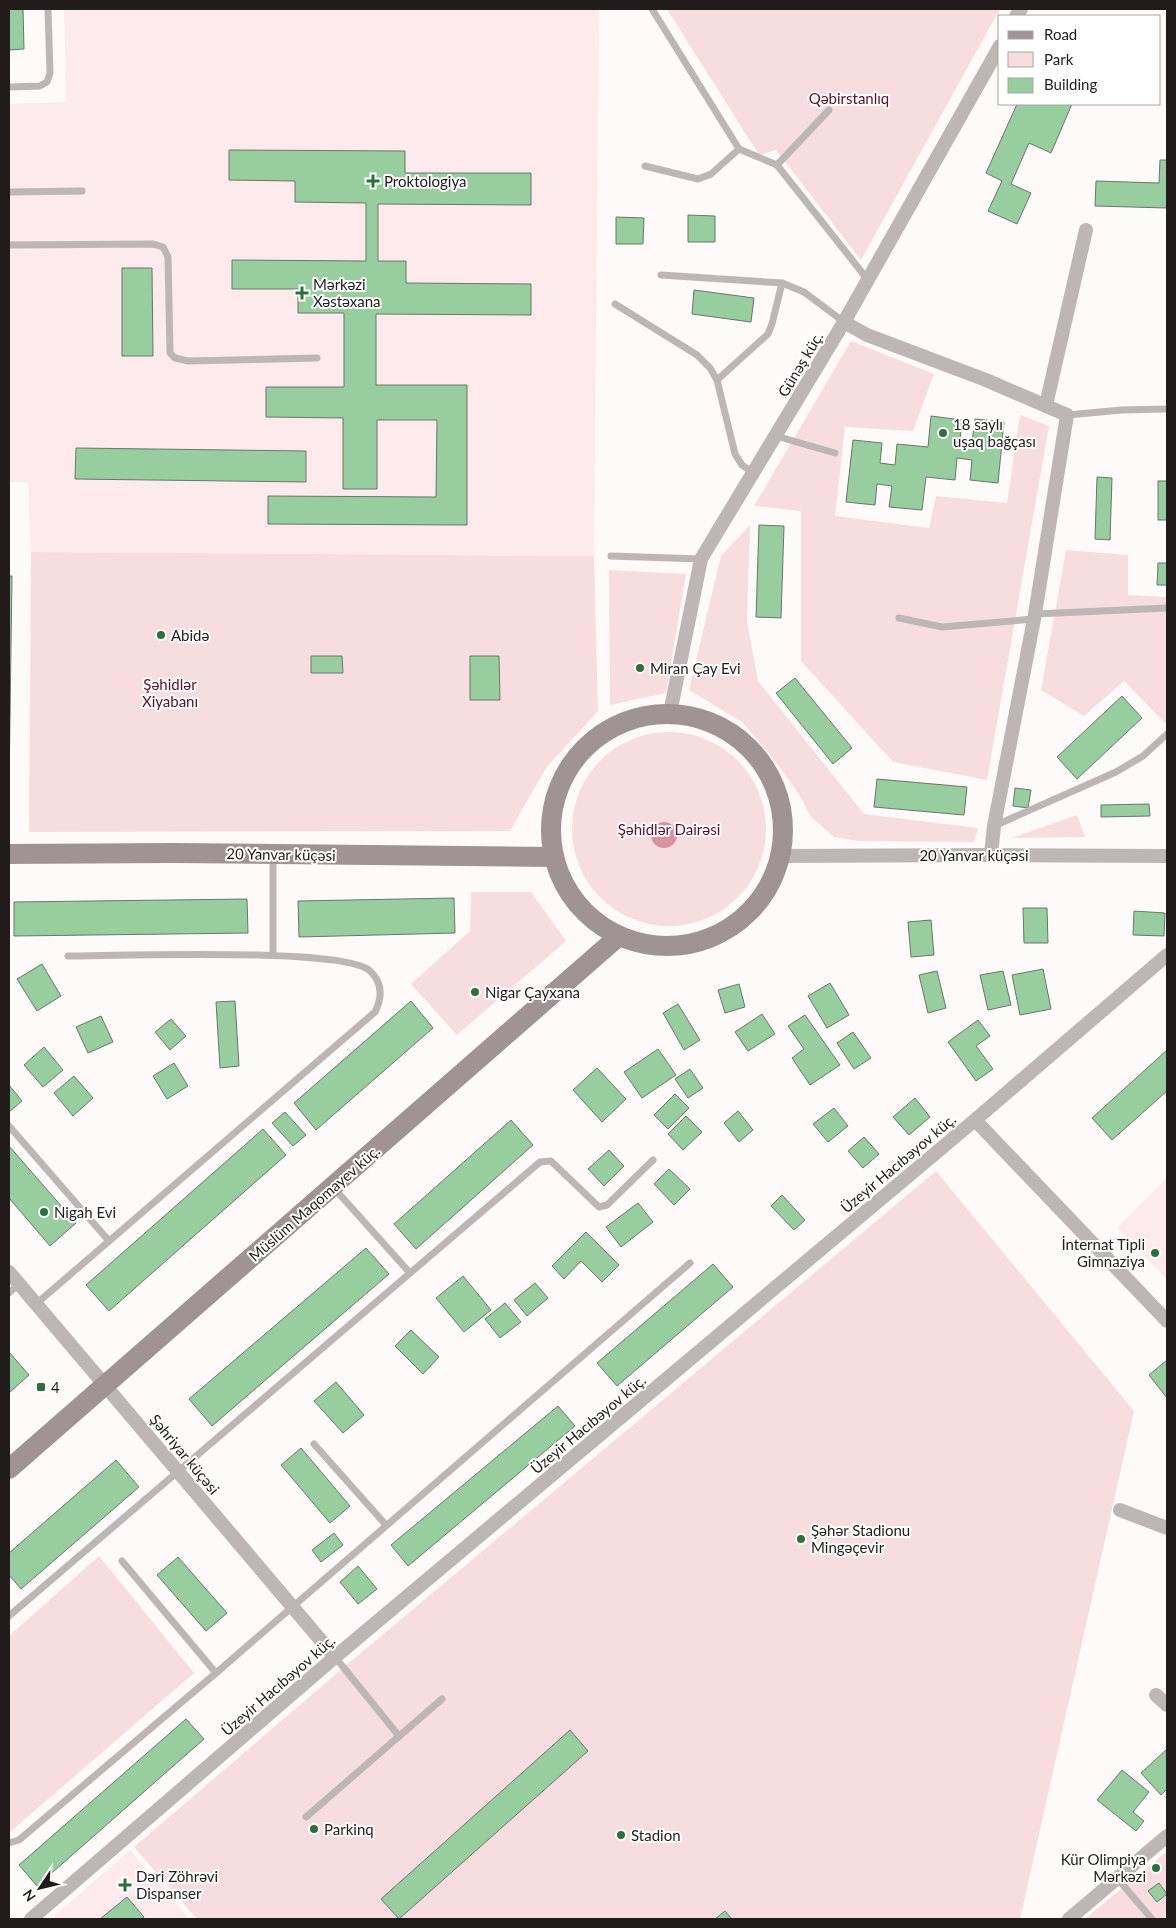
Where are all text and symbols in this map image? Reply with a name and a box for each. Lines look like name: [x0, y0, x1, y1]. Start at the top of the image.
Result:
legend: [998, 15, 1161, 105]
text: Road: [1044, 25, 1077, 43]
text: Park: [1044, 50, 1074, 68]
text: Building: [1044, 75, 1097, 93]
park label: Qəbirstanlıq: [809, 89, 889, 107]
place label: Proktologiya: [384, 172, 466, 190]
marker: Proktologiya: [366, 174, 380, 188]
place label: Mərkəzi Xəstəxana: [313, 275, 380, 310]
marker: Mərkəzi Xəstəxana: [295, 286, 309, 300]
street label: Günəş küç.: [774, 328, 826, 400]
place label: 18 saylı uşaq bağçası: [953, 415, 1036, 450]
marker: 18 saylı uşaq bağçası: [937, 427, 949, 439]
place label: Abidə: [171, 626, 210, 644]
marker: Abidə: [155, 629, 167, 641]
place label: Miran Çay Evi: [650, 659, 741, 677]
marker: Miran Çay Evi: [634, 662, 646, 674]
park label: Şəhidlər Xiyabanı: [142, 675, 198, 710]
park label: Şəhidlər Dairəsi: [618, 820, 720, 838]
street label: 20 Yanvar küçəsi: [226, 844, 336, 864]
street label: 20 Yanvar küçəsi: [919, 846, 1029, 864]
place label: Nigar Çayxana: [485, 983, 580, 1001]
marker: Nigar Çayxana: [469, 986, 481, 998]
street label: Üzeyir Hacıbəyov küç.: [837, 1110, 959, 1216]
street label: Müslüm Maqomayev küç.: [245, 1141, 383, 1265]
place label: Nigah Evi: [54, 1203, 116, 1221]
marker: Nigah Evi: [38, 1206, 50, 1218]
place label: İnternat Tipli Gimnaziya: [1061, 1235, 1145, 1270]
marker: İnternat Tipli Gimnaziya: [1149, 1247, 1161, 1259]
street label: Üzeyir Hacıbəyov küç.: [527, 1371, 649, 1477]
place label: 4: [51, 1378, 60, 1396]
marker: 4: [35, 1381, 47, 1393]
street label: Şəhriyar küçəsi: [146, 1410, 224, 1498]
place label: Şəhər Stadionu Mingəçevir: [811, 1521, 910, 1556]
marker: Şəhər Stadionu Mingəçevir: [795, 1533, 807, 1545]
street label: Üzeyir Hacıbəyov küç.: [217, 1631, 339, 1739]
place label: Parkinq: [324, 1820, 374, 1838]
marker: Parkinq: [308, 1823, 320, 1835]
place label: Stadion: [631, 1826, 681, 1844]
marker: Stadion: [615, 1829, 627, 1841]
place label: Kür Olimpiya Mərkəzi: [1061, 1850, 1146, 1885]
marker: Kür Olimpiya Mərkəzi: [1150, 1862, 1162, 1874]
north arrow: [15, 1863, 65, 1913]
place label: Dəri Zöhrəvi Dispanser: [136, 1867, 218, 1902]
marker: Dəri Zöhrəvi Dispanser: [118, 1878, 132, 1892]
text: N: [19, 1886, 39, 1905]

